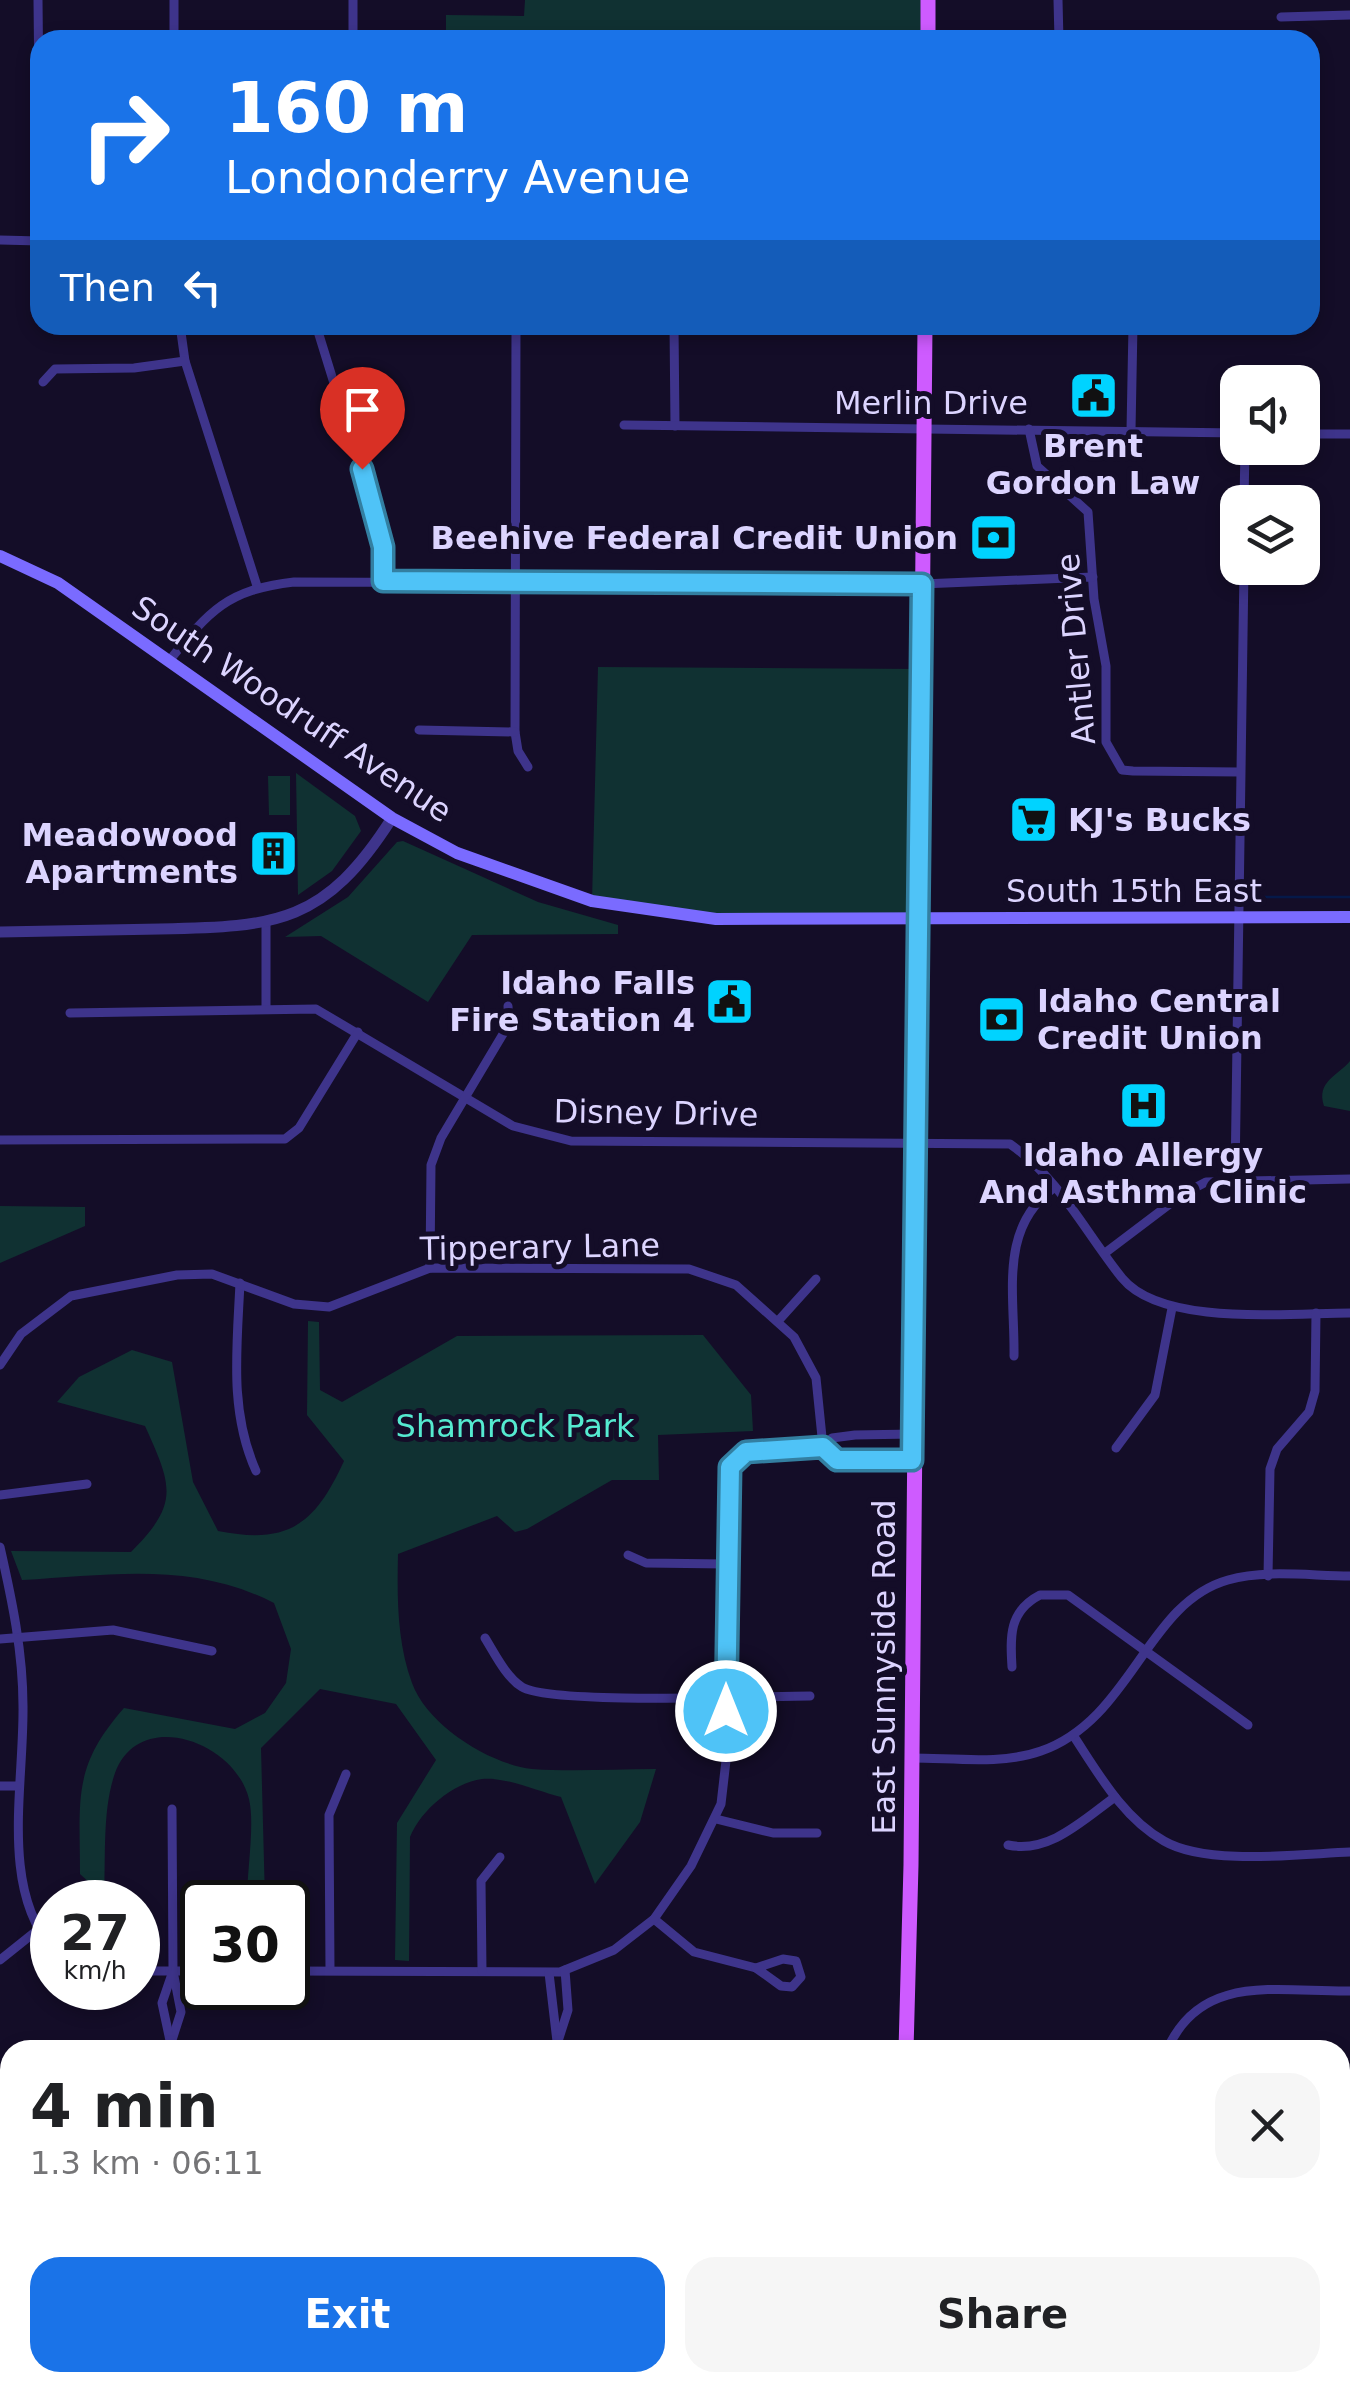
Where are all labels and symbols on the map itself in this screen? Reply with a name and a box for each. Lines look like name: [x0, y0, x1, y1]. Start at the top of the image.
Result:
pin: [320, 367, 405, 470]
public building icon: Brent Gordon Law: [1067, 370, 1119, 422]
street label: Merlin Drive: [834, 384, 1028, 422]
place label: Brent Gordon Law: [986, 427, 1200, 502]
bank icon: Beehive Federal Credit Union: [967, 512, 1019, 564]
place label: Beehive Federal Credit Union: [431, 519, 958, 557]
street label: Antler Drive: [1049, 552, 1103, 746]
street label: South Woodruff Avenue: [125, 588, 459, 830]
supermarket icon: KJ's Bucks: [1007, 794, 1059, 846]
place label: KJ's Bucks: [1068, 801, 1251, 839]
place label: Meadowood Apartments: [22, 816, 238, 891]
building icon: Meadowood Apartments: [247, 827, 299, 879]
street label: South 15th East: [1006, 872, 1262, 910]
place label: Idaho Falls Fire Station 4: [449, 964, 695, 1039]
public building icon: Idaho Falls Fire Station 4: [704, 975, 756, 1027]
place label: Idaho Central Credit Union: [1037, 982, 1281, 1057]
bank icon: Idaho Central Credit Union: [976, 993, 1028, 1045]
hospital icon: Idaho Allergy And Asthma Clinic: [1117, 1079, 1169, 1131]
street label: Disney Drive: [553, 1092, 759, 1134]
place label: Idaho Allergy And Asthma Clinic: [979, 1136, 1307, 1211]
street label: Tipperary Lane: [419, 1226, 660, 1268]
park label: Shamrock Park: [396, 1407, 635, 1445]
street label: East Sunnyside Road: [865, 1499, 903, 1835]
position arrow: [674, 1659, 778, 1763]
speed limit sign: 30: [180, 1880, 310, 2010]

